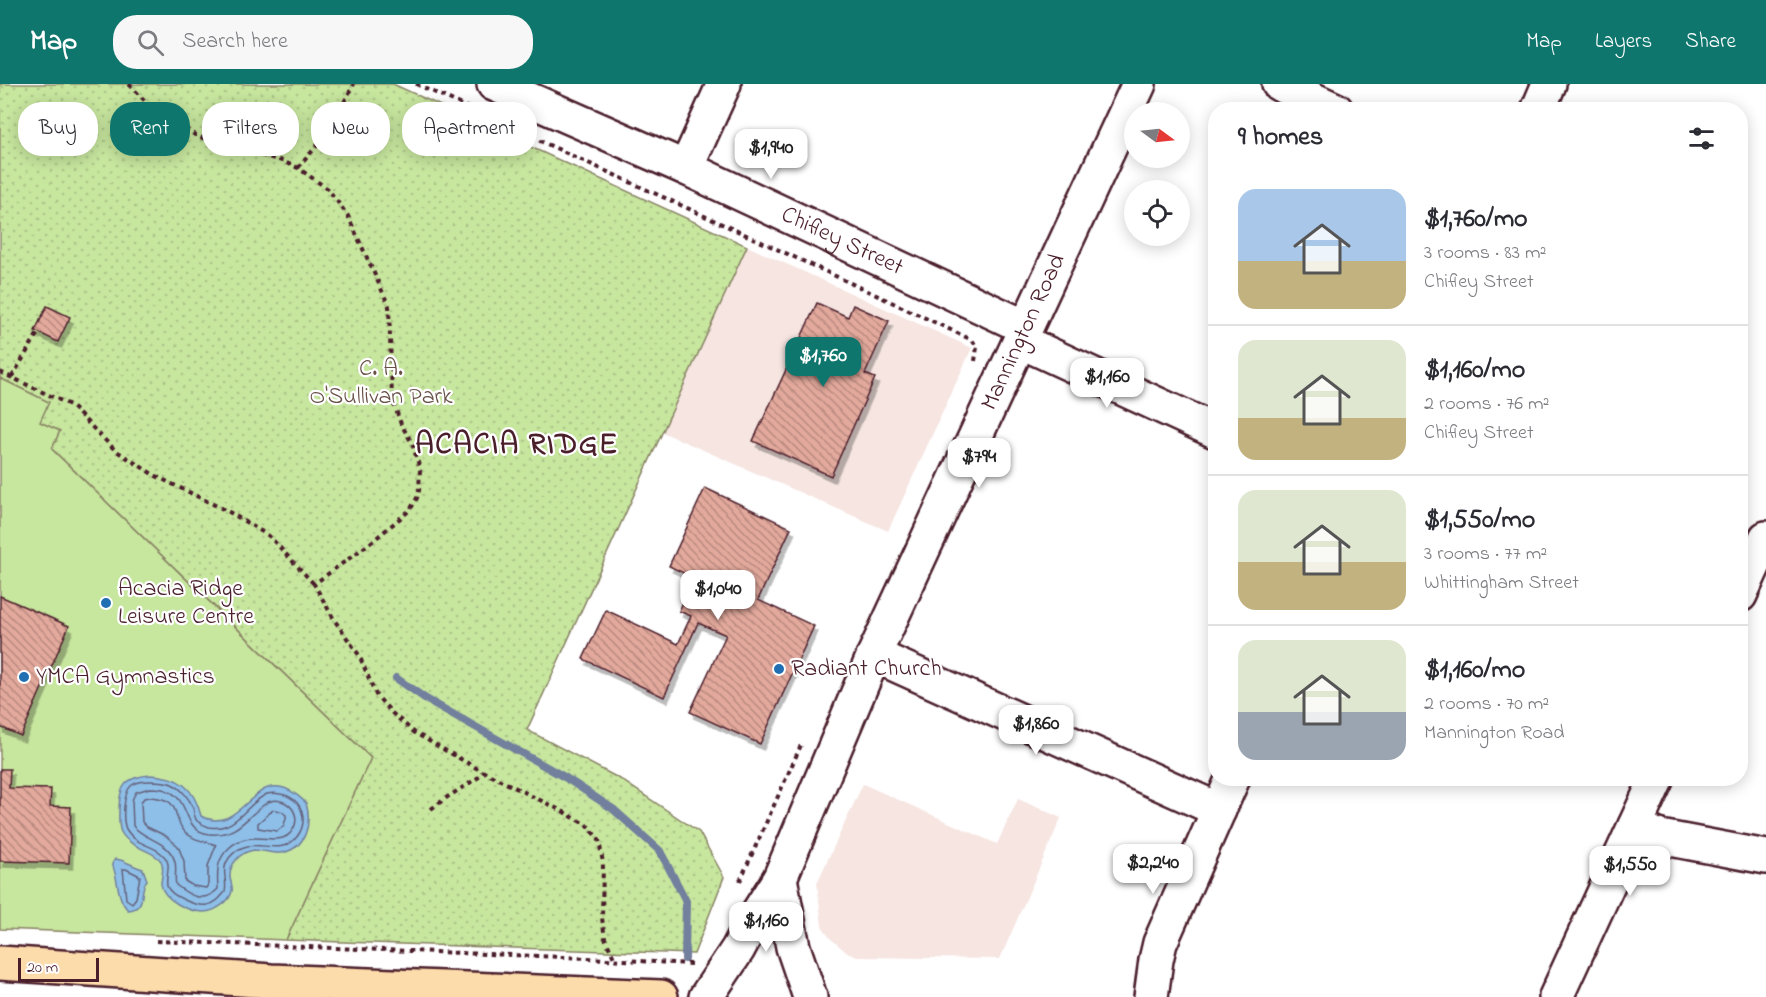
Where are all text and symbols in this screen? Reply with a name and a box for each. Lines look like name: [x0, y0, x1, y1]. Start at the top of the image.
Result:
search box: [113, 15, 533, 69]
text: Map: [30, 22, 77, 63]
icon: search: [134, 26, 167, 59]
text: Search here: [182, 26, 288, 58]
text: Map: [1526, 27, 1562, 57]
text: Layers: [1595, 27, 1652, 57]
text: Share: [1685, 27, 1736, 57]
chip: Buy: [18, 102, 98, 156]
chip: Rent: [110, 102, 190, 156]
chip: Filters: [202, 102, 299, 156]
chip: New: [311, 102, 390, 156]
chip: Apartment: [402, 102, 537, 156]
north arrow: [1124, 102, 1190, 168]
map controls: [1124, 102, 1190, 246]
text: 9 homes: [1238, 119, 1323, 157]
icon: filters: [1685, 122, 1718, 155]
pin: $1,940: [722, 129, 820, 180]
text: $1,940: [749, 134, 793, 163]
button: locate: [1124, 180, 1190, 246]
street label: Chifley Street: [775, 197, 909, 285]
text: $1,760/mo: [1424, 201, 1528, 239]
icon: home: [1286, 213, 1358, 285]
text: 3 rooms · 83 m²: [1424, 239, 1546, 268]
street label: Mannington Road: [972, 248, 1075, 416]
text: Chifley Street: [1424, 268, 1534, 297]
pin: $1,760: [774, 337, 872, 388]
text: $1,760: [799, 342, 847, 371]
park label: C. A. O'Sullivan Park: [309, 352, 453, 415]
text: $1,160/mo: [1424, 352, 1525, 390]
pin: $1,160: [1058, 358, 1156, 409]
text: $1,160: [1084, 363, 1130, 392]
icon: home: [1286, 364, 1358, 436]
text: 2 rooms · 76 m²: [1424, 390, 1549, 419]
text: Chifley Street: [1424, 419, 1534, 448]
district label: ACACIA RIDGE: [415, 424, 619, 468]
pin: $794: [943, 438, 1015, 489]
text: $794: [962, 443, 996, 472]
text: $1,550/mo: [1424, 502, 1535, 540]
icon: home: [1286, 514, 1358, 586]
text: 3 rooms · 77 m²: [1424, 540, 1547, 569]
text: Whittingham Street: [1424, 569, 1579, 598]
pin: $1,040: [669, 570, 767, 621]
place label: Acacia Ridge Leisure Centre: [118, 572, 254, 635]
text: $1,040: [694, 575, 742, 604]
marker: Acacia Ridge Leisure Centre: [99, 596, 113, 610]
place label: Radiant Church: [791, 652, 942, 687]
text: $1,160/mo: [1424, 652, 1525, 690]
place label: YMCA Gymnastics: [36, 660, 215, 696]
marker: Radiant Church: [772, 662, 786, 676]
icon: home: [1286, 664, 1358, 736]
marker: YMCA Gymnastics: [17, 670, 31, 684]
text: 2 rooms · 70 m²: [1424, 690, 1549, 719]
pin: $1,860: [987, 705, 1085, 756]
text: $1,860: [1013, 710, 1059, 739]
text: Mannington Road: [1424, 719, 1565, 748]
pin: $2,240: [1104, 844, 1202, 895]
pin: $1,550: [1581, 846, 1679, 897]
text: $2,240: [1127, 849, 1179, 878]
text: $1,550: [1603, 851, 1657, 880]
pin: $1,160: [717, 902, 815, 953]
text: $1,160: [743, 907, 789, 936]
scale bar: [18, 955, 99, 982]
text: 20 m: [27, 956, 58, 980]

